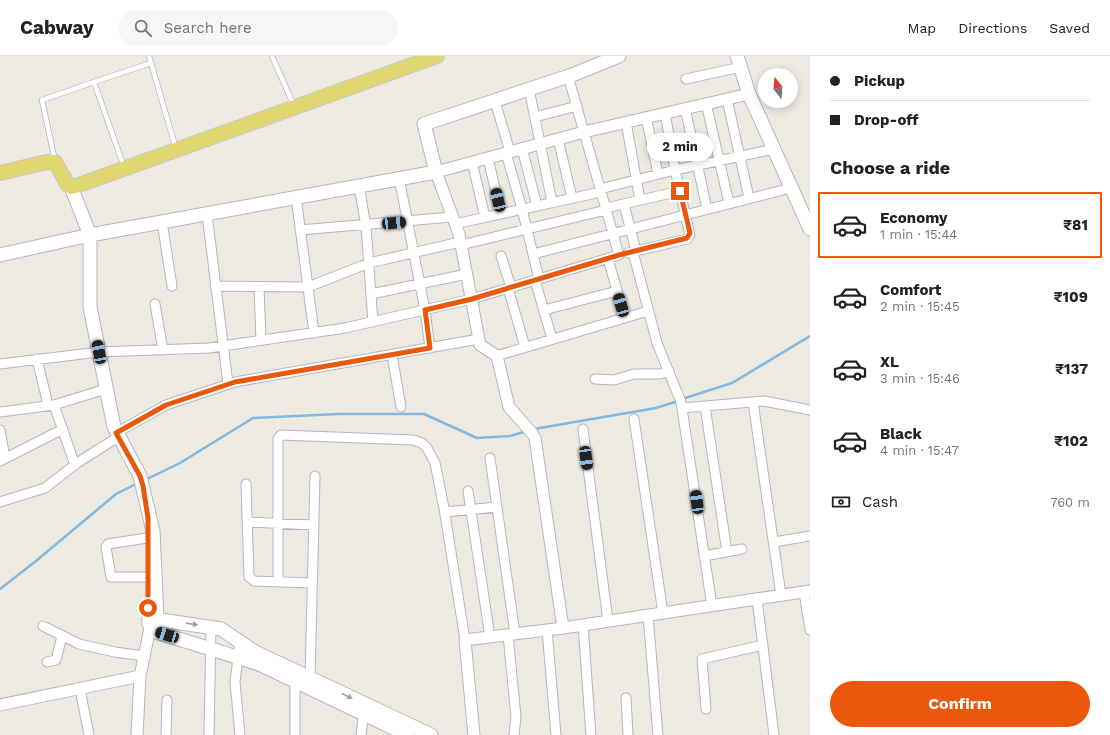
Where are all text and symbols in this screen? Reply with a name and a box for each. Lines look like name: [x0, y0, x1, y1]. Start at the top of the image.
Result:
search box: [118, 10, 398, 46]
text: Cabway: [20, 16, 94, 39]
icon: search: [132, 17, 154, 39]
text: Search here: [164, 19, 252, 37]
text: Map: [908, 20, 936, 36]
text: Directions: [958, 20, 1027, 36]
text: Saved: [1049, 20, 1090, 36]
north arrow: [758, 68, 798, 108]
map controls: [758, 68, 798, 108]
text: Pickup: [854, 72, 905, 90]
text: Drop-off: [854, 111, 919, 129]
callout: 2 min: [647, 133, 713, 161]
text: 2 min: [662, 139, 698, 154]
text: Choose a ride: [830, 157, 950, 178]
route end: [671, 182, 689, 200]
car: [489, 187, 507, 213]
icon: car: [832, 207, 868, 243]
text: Economy: [880, 209, 947, 227]
car: [382, 216, 406, 230]
text: ₹81: [1063, 216, 1088, 234]
text: 1 min · 15:44: [880, 227, 957, 242]
icon: car: [832, 279, 868, 315]
text: Comfort: [880, 281, 941, 299]
text: ₹109: [1054, 288, 1088, 306]
car: [612, 292, 630, 318]
text: 2 min · 15:45: [880, 299, 959, 314]
car: [91, 339, 107, 365]
icon: car: [832, 351, 868, 387]
text: XL: [880, 353, 899, 371]
text: ₹137: [1055, 360, 1088, 378]
text: 3 min · 15:46: [880, 371, 960, 386]
icon: car: [832, 423, 868, 459]
text: Black: [880, 425, 922, 443]
text: ₹102: [1054, 432, 1088, 450]
text: 4 min · 15:47: [880, 443, 959, 458]
car: [578, 445, 594, 471]
car: [689, 489, 705, 515]
icon: cash: [830, 491, 852, 513]
text: Cash: [862, 493, 898, 511]
text: 760 m: [1050, 495, 1090, 510]
route start: [139, 599, 157, 617]
one-way arrow: [186, 621, 198, 628]
car: [154, 626, 180, 644]
button: Confirm: [830, 681, 1090, 727]
one-way arrow: [341, 693, 352, 699]

